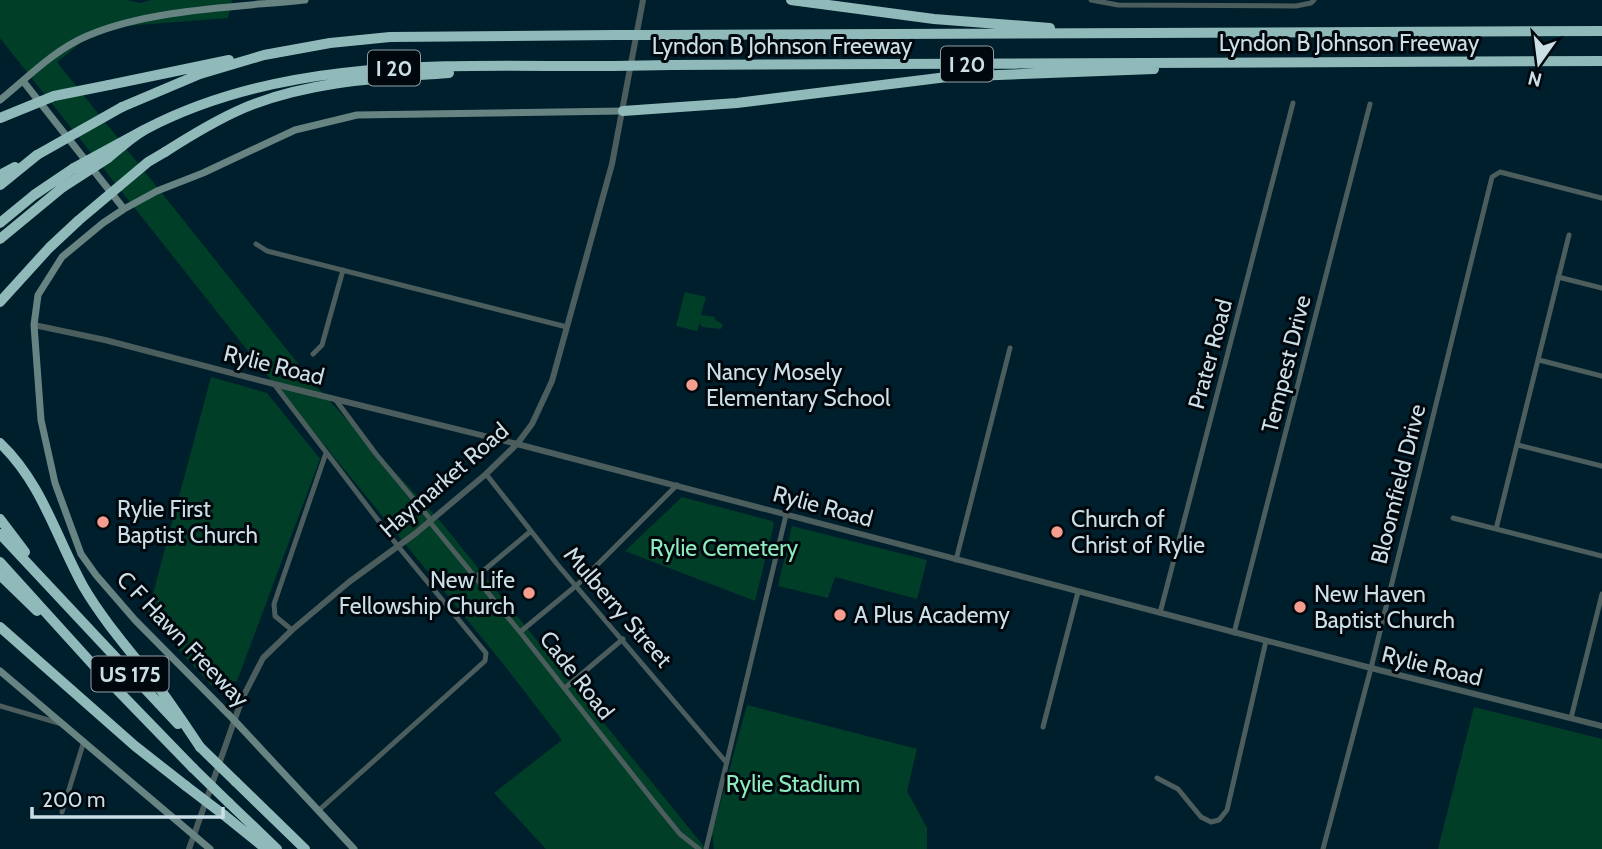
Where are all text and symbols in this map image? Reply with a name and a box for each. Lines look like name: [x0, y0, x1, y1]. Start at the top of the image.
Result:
north arrow: [1504, 28, 1574, 98]
street label: Lyndon B Johnson Freeway: [1219, 29, 1480, 57]
street label: Lyndon B Johnson Freeway: [652, 32, 913, 60]
road number: I 20: [941, 46, 993, 82]
road number: I 20: [368, 50, 420, 86]
text: N: [1526, 66, 1544, 92]
street label: Tempest Drive: [1255, 292, 1317, 436]
street label: Prater Road: [1182, 296, 1238, 412]
street label: Rylie Road: [221, 339, 327, 391]
place label: Nancy Mosely Elementary School: [706, 358, 891, 412]
marker: Nancy Mosely Elementary School: [684, 377, 700, 393]
street label: Bloomfield Drive: [1365, 401, 1431, 567]
street label: Haymarket Road: [374, 417, 514, 543]
street label: Rylie Road: [770, 479, 876, 533]
place label: Rylie First Baptist Church: [117, 495, 258, 549]
place label: Church of Christ of Rylie: [1071, 505, 1205, 559]
marker: Rylie First Baptist Church: [95, 514, 111, 530]
marker: Church of Christ of Rylie: [1049, 524, 1065, 540]
park label: Rylie Cemetery: [650, 534, 799, 562]
street label: Mulberry Street: [558, 541, 678, 673]
street label: C F Hawn Freeway: [111, 565, 255, 713]
place label: New Life Fellowship Church: [339, 566, 515, 620]
place label: New Haven Baptist Church: [1314, 580, 1455, 634]
marker: New Life Fellowship Church: [521, 585, 537, 601]
marker: New Haven Baptist Church: [1292, 599, 1308, 615]
place label: A Plus Academy: [854, 601, 1010, 629]
marker: A Plus Academy: [832, 607, 848, 623]
street label: Cade Road: [534, 625, 620, 725]
street label: Rylie Road: [1379, 640, 1485, 692]
road number: US 175: [92, 656, 168, 692]
park label: Rylie Stadium: [726, 770, 860, 798]
scale bar: [32, 776, 222, 820]
text: 200 m: [42, 787, 105, 812]

